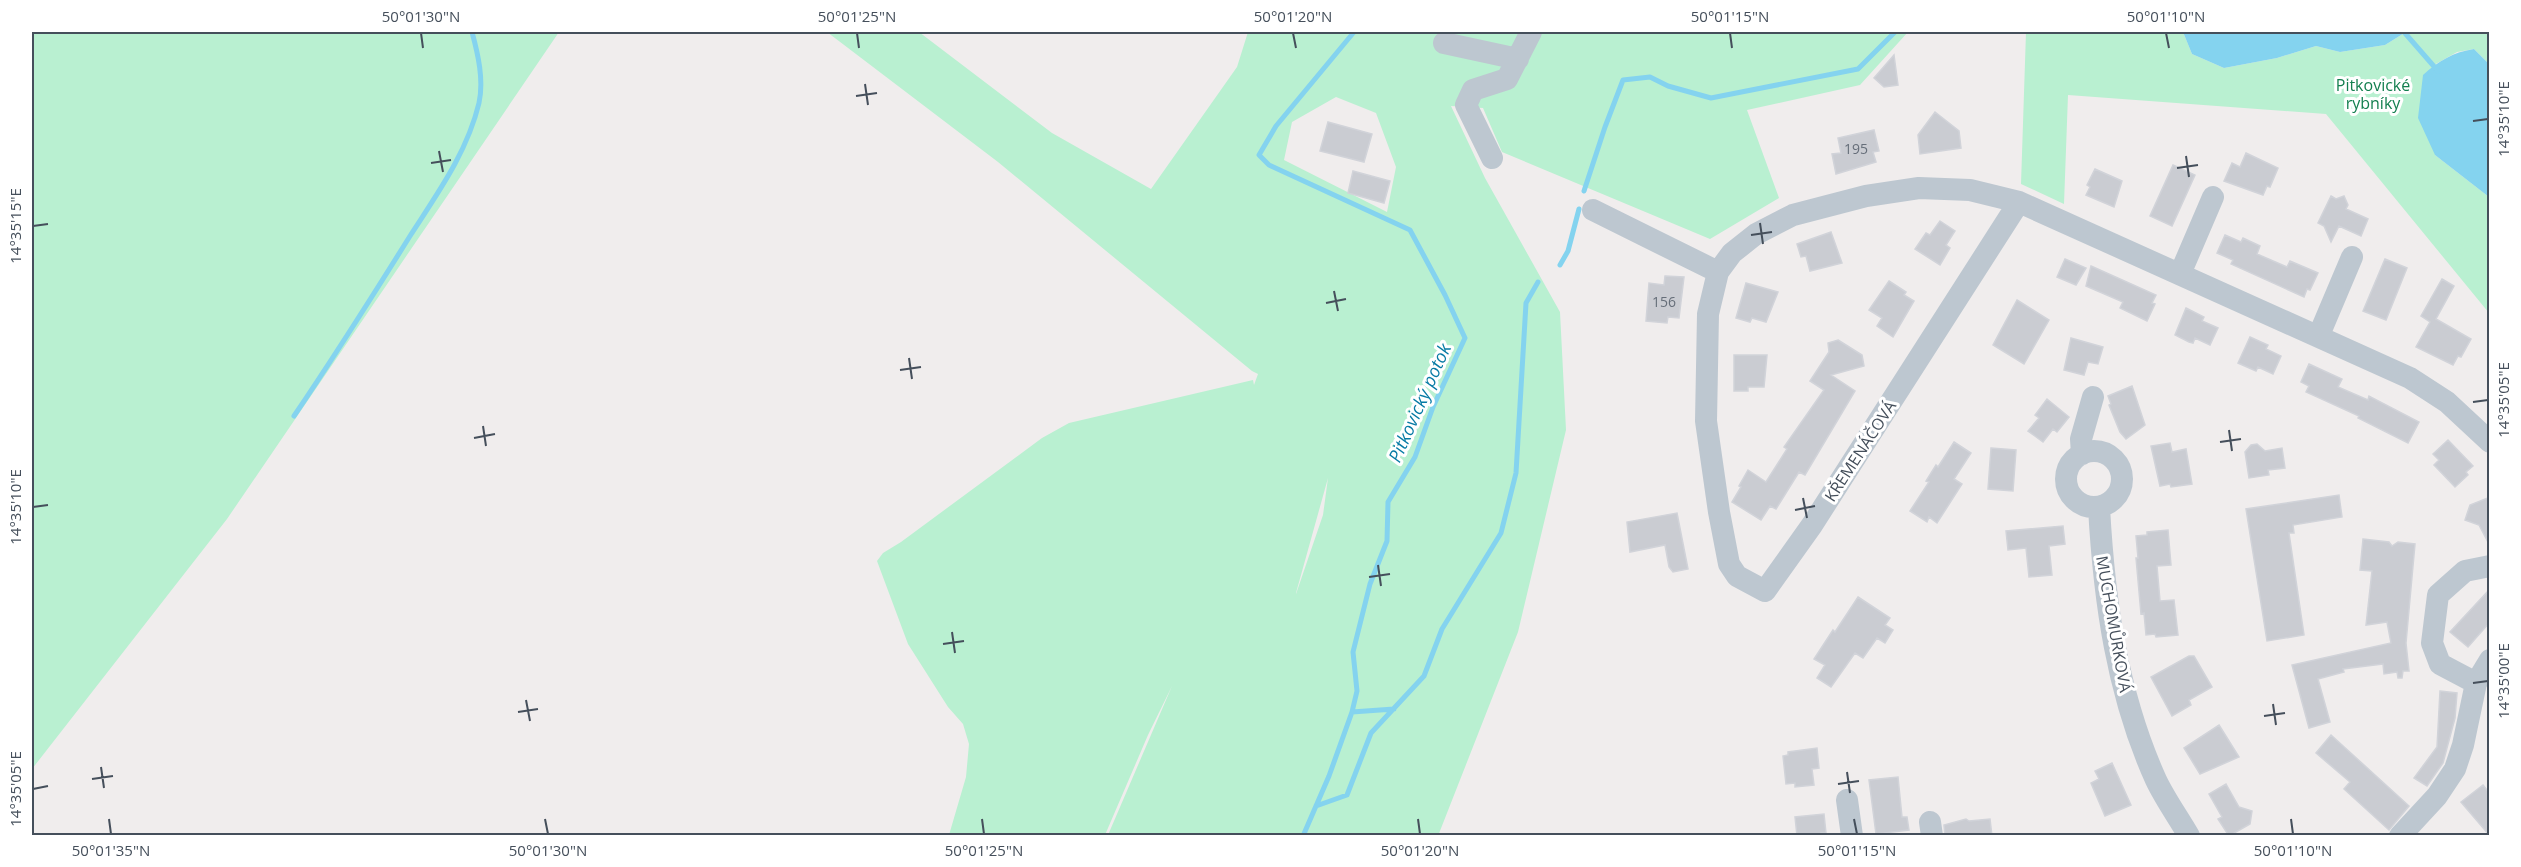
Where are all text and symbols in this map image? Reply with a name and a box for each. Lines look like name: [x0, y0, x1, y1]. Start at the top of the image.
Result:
text: 50°01'30"N: [382, 6, 460, 26]
text: 50°01'25"N: [818, 6, 896, 26]
text: 50°01'20"N: [1254, 6, 1332, 26]
text: 50°01'15"N: [1691, 6, 1769, 26]
text: 50°01'10"N: [2127, 6, 2205, 26]
park label: Pitkovické rybníky: [2336, 74, 2410, 114]
text: 14°35'10"E: [2493, 81, 2513, 157]
house number: 195: [1844, 139, 1868, 158]
text: 14°35'15"E: [5, 188, 25, 264]
house number: 156: [1652, 292, 1676, 311]
water label: Pitkovický potok: [1382, 338, 1457, 466]
text: 14°35'05"E: [2493, 362, 2513, 438]
street label: KŘEMENÁČOVÁ: [1819, 396, 1901, 506]
text: 14°35'10"E: [5, 469, 25, 545]
street label: MUCHOMŮRKOVÁ: [2091, 554, 2137, 695]
text: 14°35'00"E: [2493, 643, 2513, 719]
text: 14°35'05"E: [5, 751, 25, 827]
text: 50°01'35"N: [72, 840, 150, 860]
text: 50°01'30"N: [509, 840, 587, 860]
text: 50°01'25"N: [945, 840, 1023, 860]
text: 50°01'20"N: [1381, 840, 1459, 860]
text: 50°01'15"N: [1818, 840, 1896, 860]
text: 50°01'10"N: [2254, 840, 2332, 860]

